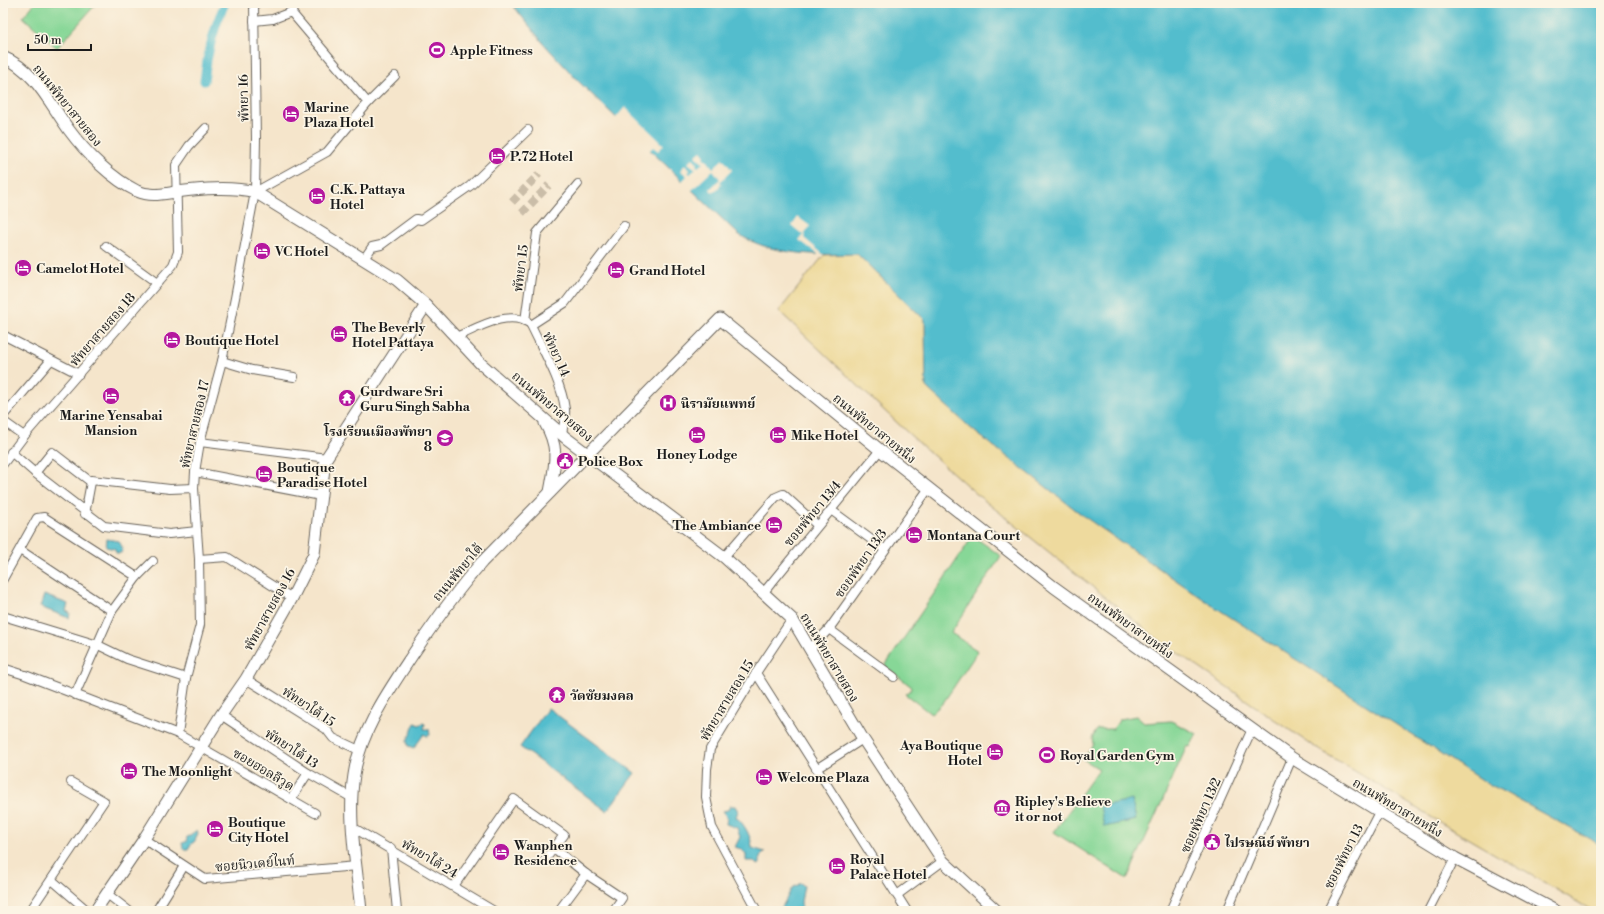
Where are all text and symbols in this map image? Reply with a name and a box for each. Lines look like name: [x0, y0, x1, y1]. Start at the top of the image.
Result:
scale bar: [28, 26, 91, 52]
text: 50 m: [34, 33, 62, 48]
sports icon: Apple Fitness: [427, 40, 447, 60]
place label: Apple Fitness: [449, 43, 533, 59]
street label: ถนนพัทยาสายสอง: [29, 61, 105, 150]
street label: พัทยา 16: [236, 74, 252, 122]
place label: Marine Plaza Hotel: [304, 100, 375, 131]
hotel icon: Marine Plaza Hotel: [281, 104, 301, 124]
hotel icon: P.72 Hotel: [487, 146, 507, 166]
place label: P.72 Hotel: [510, 149, 574, 165]
place label: C.K. Pattaya Hotel: [330, 182, 406, 213]
hotel icon: C.K. Pattaya Hotel: [307, 186, 327, 206]
hotel icon: VC Hotel: [252, 241, 272, 261]
place label: VC Hotel: [274, 244, 329, 260]
street label: พัทยา 15: [510, 244, 532, 293]
hotel icon: Camelot Hotel: [13, 258, 33, 278]
hotel icon: Grand Hotel: [606, 260, 626, 280]
place label: Camelot Hotel: [36, 261, 124, 277]
place label: Grand Hotel: [629, 263, 706, 279]
street label: พัทยาสายสอง 18: [66, 290, 139, 370]
place label: The Beverly Hotel Pattaya: [352, 320, 435, 351]
hotel icon: The Beverly Hotel Pattaya: [329, 324, 349, 344]
street label: พัทยา 14: [539, 329, 573, 380]
hotel icon: Boutique Hotel: [162, 330, 182, 350]
place label: Boutique Hotel: [185, 333, 280, 349]
street label: ถนนพัทยาสายสอง: [508, 368, 596, 445]
street label: พัทยาสายสอง 17: [177, 378, 213, 470]
place label: Gurdware Sri Guru Singh Sabha: [360, 384, 471, 415]
hotel icon: Marine Yensabai Mansion: [101, 386, 121, 406]
temple icon: Gurdware Sri Guru Singh Sabha: [337, 388, 357, 408]
street label: ถนนพัทยาสายหนึ่ง: [830, 389, 920, 467]
hospital icon: นิรามัยแพทย์: [658, 393, 678, 413]
place label: นิรามัยแพทย์: [681, 396, 756, 412]
place label: Marine Yensabai Mansion: [60, 408, 162, 439]
place label: โรงเรียนเมืองพัทยา 8: [323, 423, 432, 455]
hotel icon: Honey Lodge: [687, 425, 707, 445]
hotel icon: Mike Hotel: [768, 425, 788, 445]
school or university icon: โรงเรียนเมืองพัทยา 8: [435, 428, 455, 448]
place label: Mike Hotel: [791, 428, 859, 444]
place label: Honey Lodge: [657, 447, 738, 463]
public building icon: Police Box: [555, 451, 575, 471]
place label: Police Box: [578, 454, 643, 470]
place label: Boutique Paradise Hotel: [277, 460, 368, 491]
hotel icon: Boutique Paradise Hotel: [254, 464, 274, 484]
street label: ซอยพัทยา 13/4: [781, 477, 845, 550]
hotel icon: The Ambiance: [764, 515, 784, 535]
place label: The Ambiance: [672, 518, 761, 534]
hotel icon: Montana Court: [904, 525, 924, 545]
street label: ซอยพัทยา 13/3: [831, 526, 890, 601]
place label: Montana Court: [927, 528, 1021, 544]
street label: ถนนพัทยาใต้: [428, 540, 486, 605]
street label: พัทยาสายสอง 16: [241, 565, 299, 654]
street label: ถนนพัทยาสายหนึ่ง: [1084, 588, 1178, 662]
street label: ถนนพัทยาสายสอง: [796, 610, 862, 705]
street label: พัทยาสายสอง 15: [696, 657, 757, 744]
street label: พัทยาใต้ 15: [279, 682, 339, 730]
temple icon: วัดชัยมงคล: [547, 685, 567, 705]
place label: วัดชัยมงคล: [570, 688, 634, 704]
street label: พัทยาใต้ 13: [262, 725, 322, 772]
place label: Aya Boutique Hotel: [899, 738, 983, 769]
hotel icon: Aya Boutique Hotel: [985, 742, 1005, 762]
street label: ซอยฮอลลีวูด: [230, 745, 297, 794]
sports icon: Royal Garden Gym: [1037, 745, 1057, 765]
place label: Royal Garden Gym: [1060, 748, 1175, 764]
hotel icon: The Moonlight: [119, 761, 139, 781]
place label: The Moonlight: [142, 764, 232, 780]
hotel icon: Welcome Plaza: [754, 767, 774, 787]
place label: Welcome Plaza: [776, 770, 870, 786]
street label: ถนนพัทยาสายหนึ่ง: [1349, 773, 1447, 841]
street label: ซอยพัทยา 13/2: [1177, 775, 1225, 855]
place label: Ripley's Believe it or not: [1015, 794, 1111, 825]
museum icon: Ripley's Believe it or not: [992, 798, 1012, 818]
place label: Boutique City Hotel: [228, 815, 289, 846]
hotel icon: Boutique City Hotel: [205, 819, 225, 839]
street label: ซอยพัทยา 13: [1321, 821, 1367, 892]
public building icon: ไปรษณีย์ พัทยา: [1202, 832, 1222, 852]
place label: ไปรษณีย์ พัทยา: [1224, 834, 1310, 851]
street label: พัทยาใต้ 24: [398, 835, 461, 882]
place label: Wanphen Residence: [513, 838, 577, 869]
hotel icon: Wanphen Residence: [491, 842, 511, 862]
street label: ซอยนิวเดย์ไนท์: [214, 852, 296, 875]
place label: Royal Palace Hotel: [850, 852, 928, 883]
hotel icon: Royal Palace Hotel: [827, 856, 847, 876]

